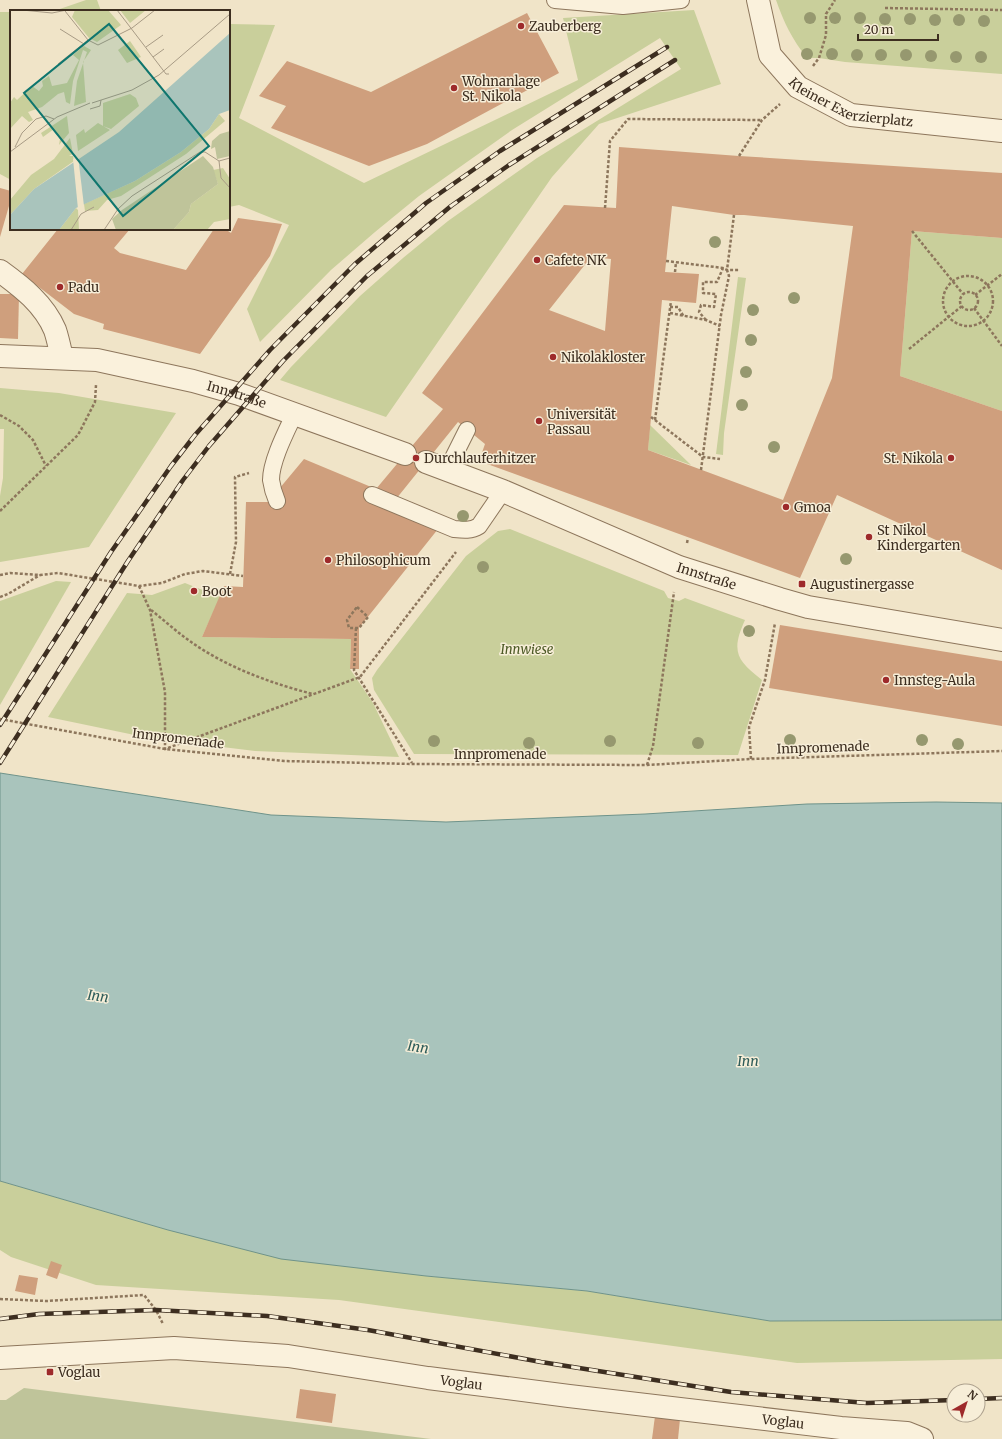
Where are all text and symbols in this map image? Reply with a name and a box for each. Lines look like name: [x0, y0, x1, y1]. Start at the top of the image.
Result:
inset map: [10, 10, 230, 230]
scale bar: [858, 16, 938, 42]
place label: Zauberberg: [529, 18, 601, 35]
marker: Zauberberg: [516, 21, 526, 31]
text: 20 m: [864, 22, 893, 37]
place label: Wohnanlage St. Nikola: [461, 73, 540, 105]
street label: Kleiner Exerzierplatz: [785, 74, 914, 131]
marker: Wohnanlage St. Nikola: [449, 83, 459, 93]
place label: Cafete NK: [545, 252, 607, 269]
marker: Cafete NK: [532, 255, 542, 265]
place label: Padu: [68, 279, 99, 296]
marker: Padu: [55, 282, 65, 292]
place label: Nikolakloster: [561, 349, 645, 366]
marker: Nikolakloster: [548, 352, 558, 362]
street label: Innstraße: [205, 377, 269, 412]
place label: Universität Passau: [547, 406, 616, 438]
marker: Universität Passau: [534, 416, 544, 426]
place label: Durchlauferhitzer: [424, 450, 536, 467]
place label: St. Nikola: [883, 450, 943, 467]
marker: Durchlauferhitzer: [411, 453, 421, 463]
marker: St. Nikola: [946, 453, 956, 463]
place label: Gmoa: [794, 499, 831, 516]
marker: Gmoa: [781, 502, 791, 512]
place label: St Nikol Kindergarten: [877, 522, 961, 554]
marker: St Nikol Kindergarten: [864, 532, 874, 542]
place label: Philosophicum: [336, 552, 431, 569]
marker: Philosophicum: [323, 555, 333, 565]
street label: Innstraße: [675, 559, 739, 594]
place label: Augustinergasse: [809, 576, 914, 593]
marker: Augustinergasse: [797, 579, 807, 589]
place label: Boot: [202, 583, 232, 600]
marker: Boot: [189, 586, 199, 596]
park label: Innwiese: [501, 641, 554, 658]
place label: Innsteg-Aula: [894, 672, 975, 689]
marker: Innsteg-Aula: [881, 675, 891, 685]
street label: Innpromenade: [131, 724, 225, 753]
street label: Innpromenade: [776, 737, 870, 758]
street label: Innpromenade: [454, 746, 547, 763]
water label: Inn: [86, 986, 110, 1006]
water label: Inn: [406, 1036, 430, 1058]
water label: Inn: [737, 1052, 759, 1070]
place label: Voglau: [57, 1364, 100, 1381]
marker: Voglau: [45, 1367, 55, 1377]
street label: Voglau: [438, 1372, 483, 1394]
north arrow: [946, 1383, 986, 1423]
text: N: [965, 1387, 980, 1404]
street label: Voglau: [760, 1411, 805, 1433]

